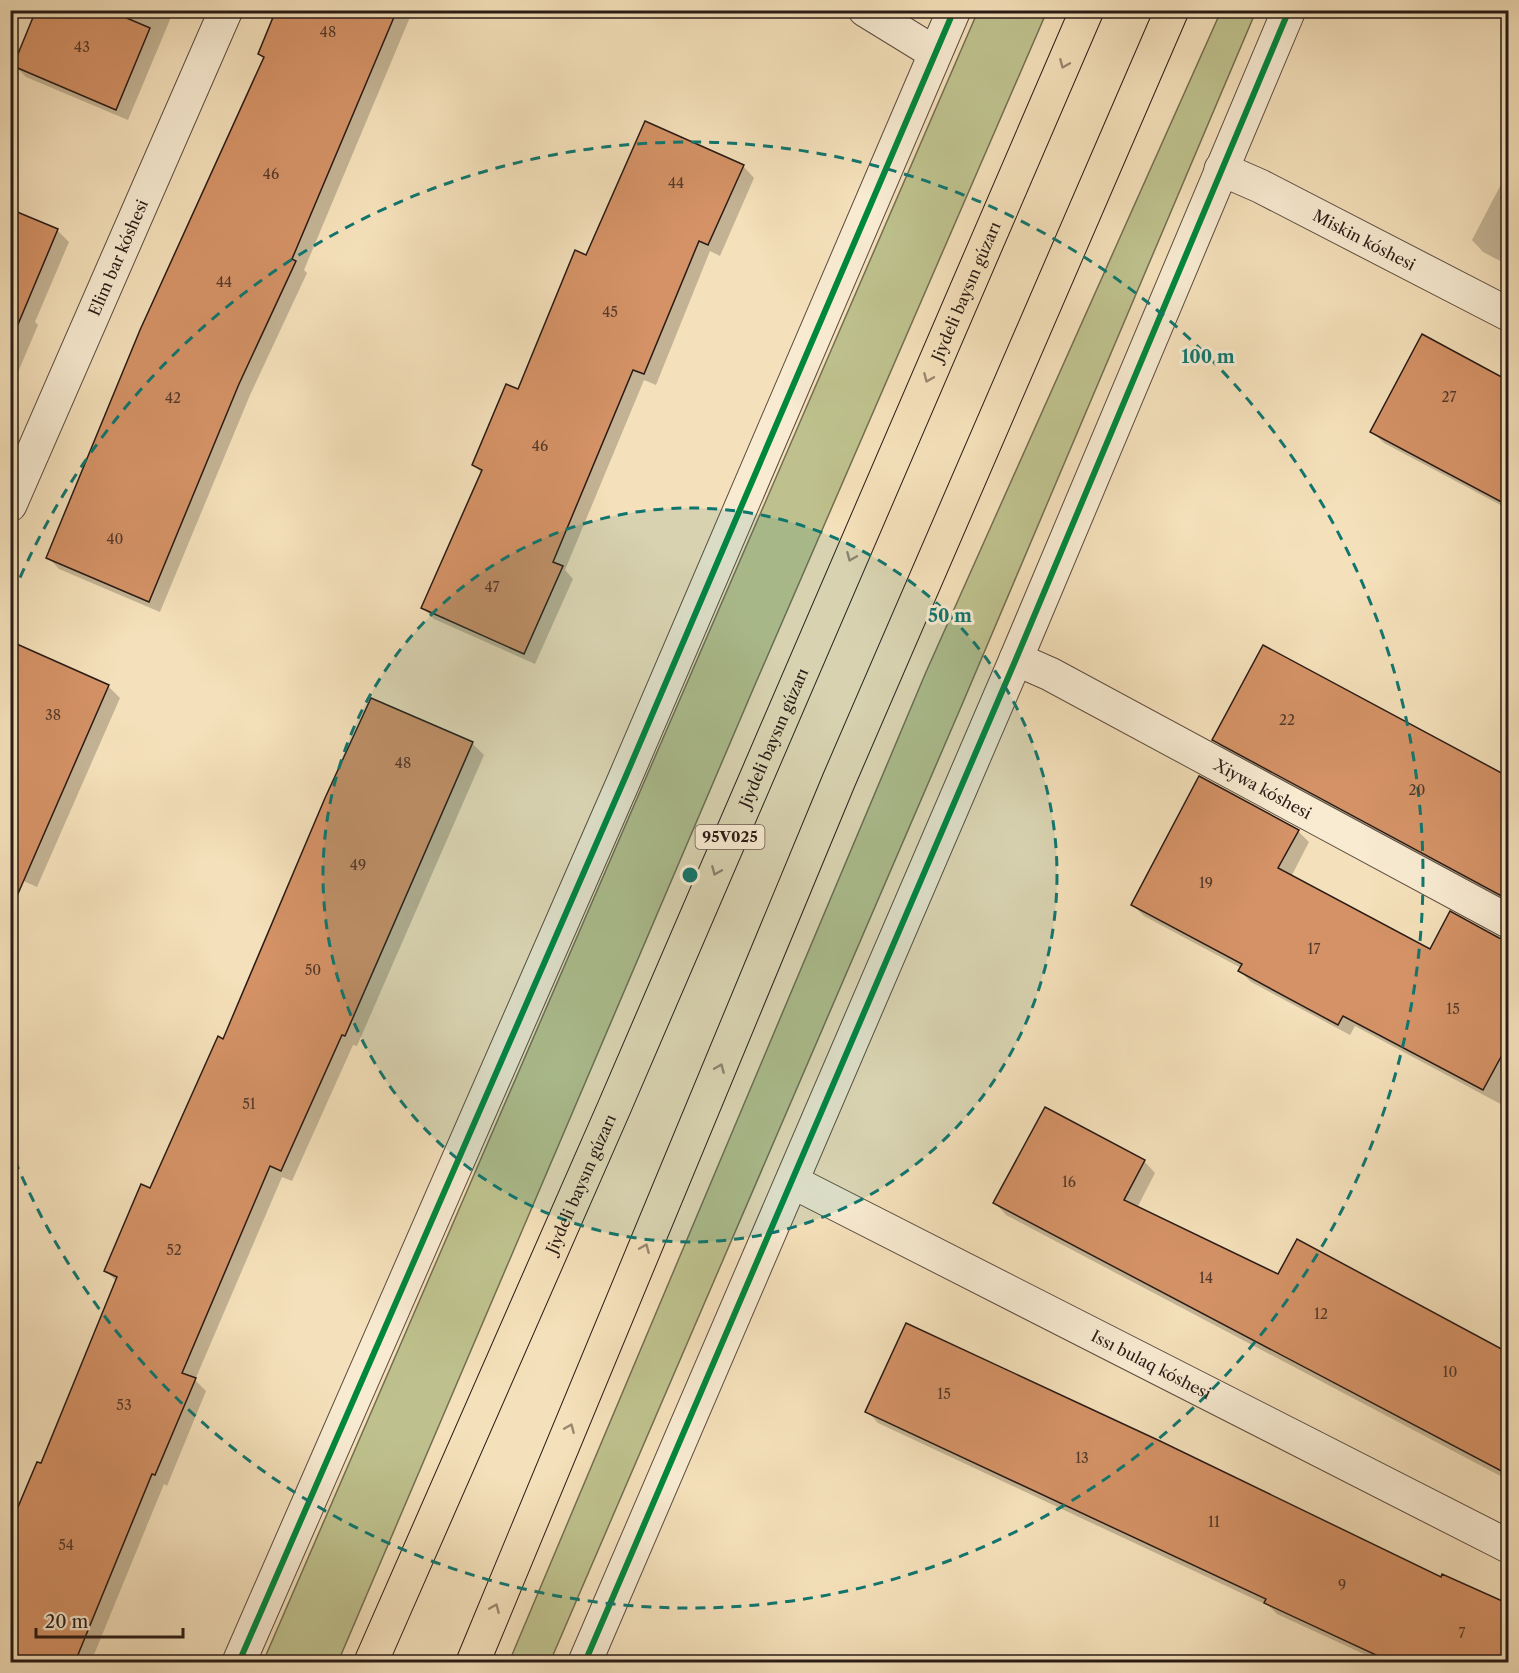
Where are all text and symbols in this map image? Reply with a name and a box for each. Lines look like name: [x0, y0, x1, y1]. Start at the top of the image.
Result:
house number: 48: [320, 23, 336, 41]
house number: 43: [74, 38, 90, 56]
one-way arrow: [1059, 58, 1071, 69]
house number: 46: [263, 165, 279, 183]
house number: 44: [668, 174, 684, 192]
street label: Elim bar kóshesi: [84, 196, 152, 319]
street label: Miskin kóshesi: [1310, 205, 1419, 275]
street label: Jiydeli baysın gúzarı: [926, 218, 1005, 367]
house number: 44: [216, 273, 232, 291]
house number: 45: [602, 303, 618, 321]
text: 100 m: [1181, 346, 1235, 368]
one-way arrow: [923, 372, 935, 383]
house number: 27: [1442, 388, 1457, 406]
house number: 42: [165, 389, 181, 407]
house number: 46: [532, 437, 548, 455]
house number: 40: [107, 530, 124, 548]
one-way arrow: [846, 551, 858, 562]
house number: 47: [485, 578, 500, 596]
text: 50 m: [928, 605, 972, 627]
street label: Jiydeli baysın gúzarı: [733, 665, 812, 814]
house number: 38: [45, 706, 61, 724]
house number: 22: [1279, 711, 1295, 729]
house number: 48: [395, 754, 411, 772]
street label: Xiywa kóshesi: [1210, 754, 1315, 823]
house number: 20: [1409, 781, 1426, 799]
road number: 95V025: [696, 825, 764, 849]
house number: 49: [350, 856, 366, 874]
centre of rings: [680, 865, 700, 885]
one-way arrow: [711, 865, 723, 876]
house number: 19: [1199, 874, 1213, 892]
house number: 17: [1308, 940, 1320, 958]
house number: 50: [305, 961, 321, 979]
house number: 15: [1446, 1000, 1460, 1018]
one-way arrow: [713, 1064, 725, 1075]
house number: 51: [242, 1095, 256, 1113]
street label: Jiydeli baysın gúzarı: [540, 1111, 620, 1260]
house number: 16: [1062, 1173, 1076, 1191]
house number: 52: [166, 1241, 182, 1259]
one-way arrow: [638, 1244, 650, 1255]
house number: 14: [1199, 1269, 1213, 1287]
house number: 12: [1314, 1305, 1328, 1323]
street label: Issı bulaq kóshesi: [1088, 1326, 1215, 1403]
house number: 10: [1443, 1363, 1457, 1381]
house number: 15: [937, 1385, 951, 1403]
house number: 53: [116, 1396, 132, 1414]
one-way arrow: [563, 1424, 575, 1435]
house number: 13: [1075, 1449, 1089, 1467]
house number: 11: [1208, 1513, 1220, 1531]
house number: 54: [58, 1536, 74, 1554]
house number: 9: [1338, 1576, 1346, 1594]
scale bar: [36, 1601, 183, 1639]
one-way arrow: [488, 1604, 500, 1615]
text: 20 m: [45, 1611, 89, 1633]
house number: 7: [1459, 1624, 1466, 1642]

